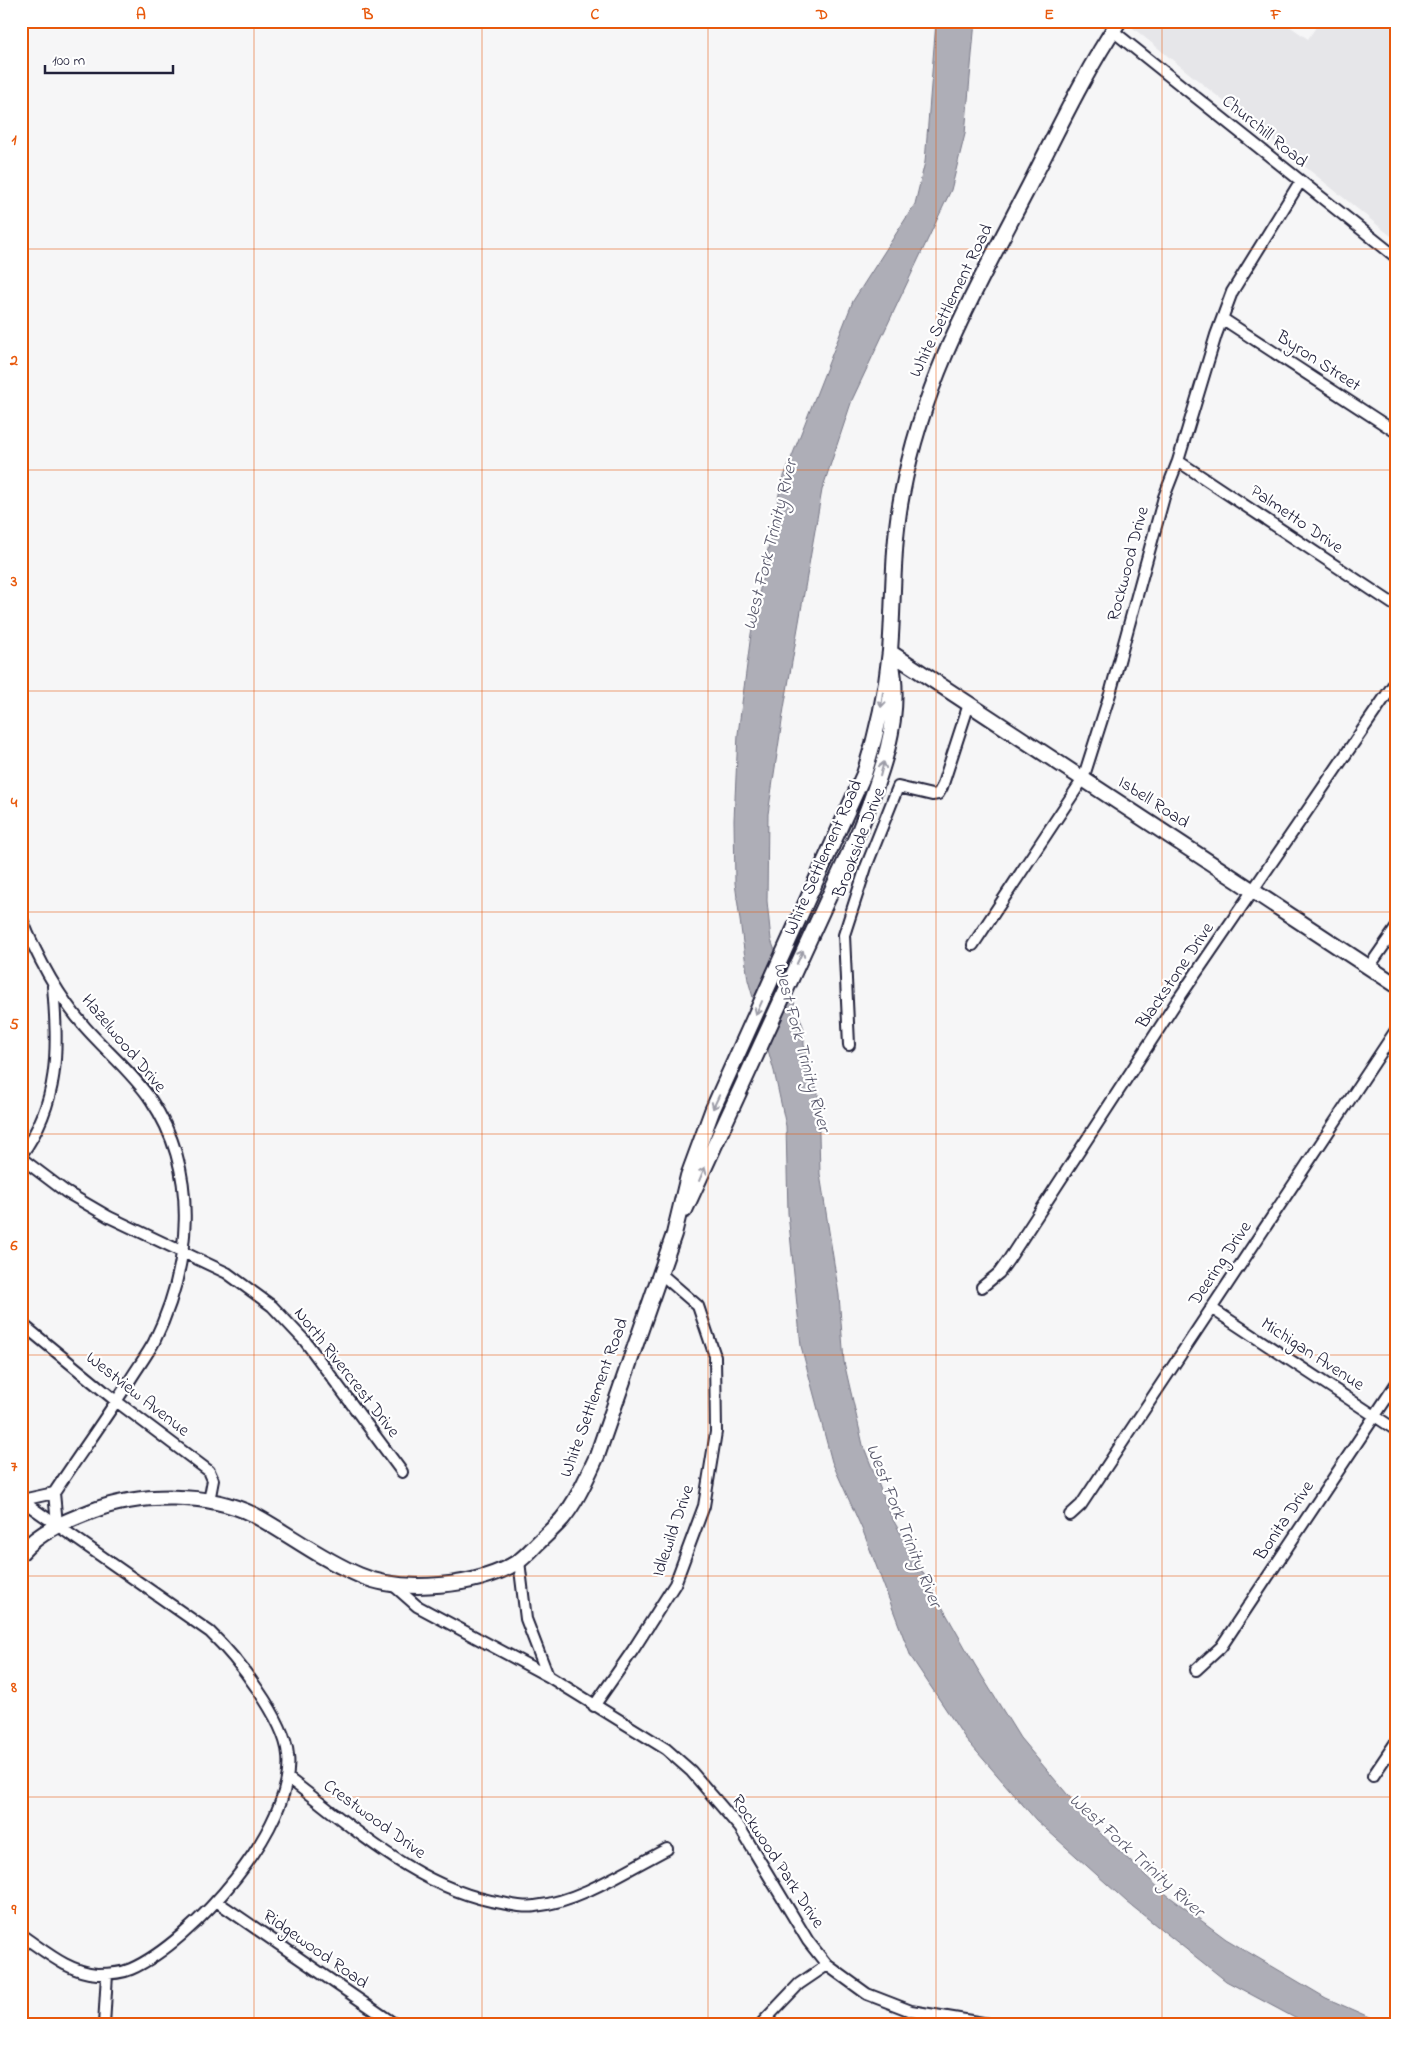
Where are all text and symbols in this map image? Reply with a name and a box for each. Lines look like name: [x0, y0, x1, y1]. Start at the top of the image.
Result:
text: A: [136, 3, 146, 27]
text: B: [362, 3, 374, 27]
text: C: [591, 3, 600, 27]
text: D: [815, 3, 828, 27]
text: E: [1044, 3, 1054, 27]
text: F: [1270, 3, 1282, 27]
scale bar: [45, 42, 172, 74]
text: 100 m: [52, 50, 85, 72]
street label: Churchill Road: [1216, 89, 1312, 175]
text: 1: [11, 128, 17, 152]
street label: White Settlement Road: [904, 220, 1000, 382]
street label: Byron Street: [1270, 324, 1365, 399]
text: 2: [9, 349, 18, 373]
water label: West Fork Trinity River: [737, 455, 806, 633]
street label: Palmetto Drive: [1244, 479, 1349, 561]
street label: Rockwood Drive: [1101, 503, 1157, 624]
text: 3: [10, 570, 18, 594]
one-way arrow: [877, 692, 887, 708]
one-way arrow: [877, 761, 887, 777]
street label: Isbell Road: [1112, 770, 1194, 836]
street label: White Settlement Road: [778, 776, 870, 940]
street label: Brookside Drive: [827, 783, 893, 903]
text: 4: [10, 791, 18, 815]
street label: Blackstone Drive: [1130, 917, 1222, 1035]
one-way arrow: [796, 950, 806, 965]
water label: West Fork Trinity River: [765, 959, 837, 1137]
street label: Hazelwood Drive: [74, 989, 173, 1100]
one-way arrow: [753, 1000, 763, 1015]
text: 5: [9, 1013, 19, 1037]
one-way arrow: [711, 1094, 720, 1109]
one-way arrow: [697, 1167, 707, 1182]
street label: Deering Drive: [1182, 1216, 1260, 1313]
text: 6: [9, 1234, 18, 1258]
street label: North Rivercrest Drive: [287, 1302, 406, 1445]
street label: Michigan Avenue: [1254, 1312, 1370, 1400]
street label: White Settlement Road: [554, 1315, 636, 1481]
street label: Westview Avenue: [80, 1346, 195, 1444]
water label: West Fork Trinity River: [858, 1440, 949, 1614]
text: 7: [11, 1455, 18, 1479]
street label: Bonita Drive: [1248, 1475, 1322, 1567]
street label: Idlewild Drive: [646, 1481, 702, 1580]
text: 8: [10, 1676, 17, 1700]
street label: Crestwood Drive: [317, 1774, 431, 1867]
water label: West Fork Trinity River: [1062, 1788, 1211, 1926]
street label: Rockwood Park Drive: [724, 1790, 831, 1935]
text: 9: [11, 1898, 17, 1922]
street label: Ridgewood Road: [256, 1904, 373, 1997]

